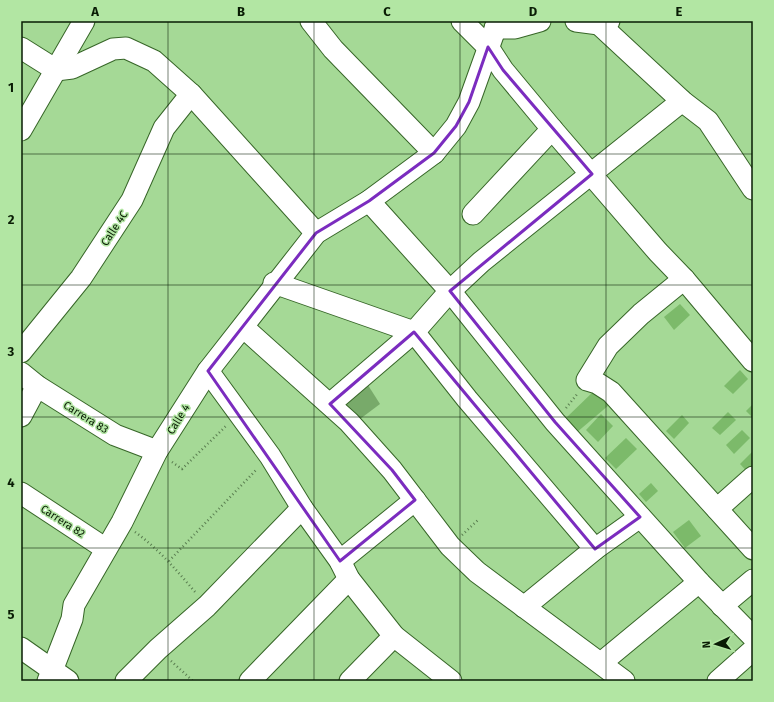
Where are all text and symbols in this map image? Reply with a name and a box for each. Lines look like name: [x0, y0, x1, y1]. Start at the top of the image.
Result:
text: A: [90, 4, 99, 19]
text: B: [237, 4, 245, 19]
text: C: [383, 4, 391, 19]
text: D: [529, 4, 538, 19]
text: E: [676, 4, 683, 19]
text: 1: [8, 80, 14, 95]
street label: Calle 4C: [98, 208, 131, 248]
text: 2: [8, 212, 15, 227]
text: 3: [7, 344, 15, 359]
street label: Carrera 83: [61, 399, 111, 436]
street label: Calle 4: [164, 402, 193, 437]
text: 4: [7, 475, 15, 490]
street label: Carrera 82: [38, 502, 87, 541]
text: 5: [8, 607, 15, 622]
north arrow: [696, 624, 736, 664]
text: N: [700, 641, 713, 649]

